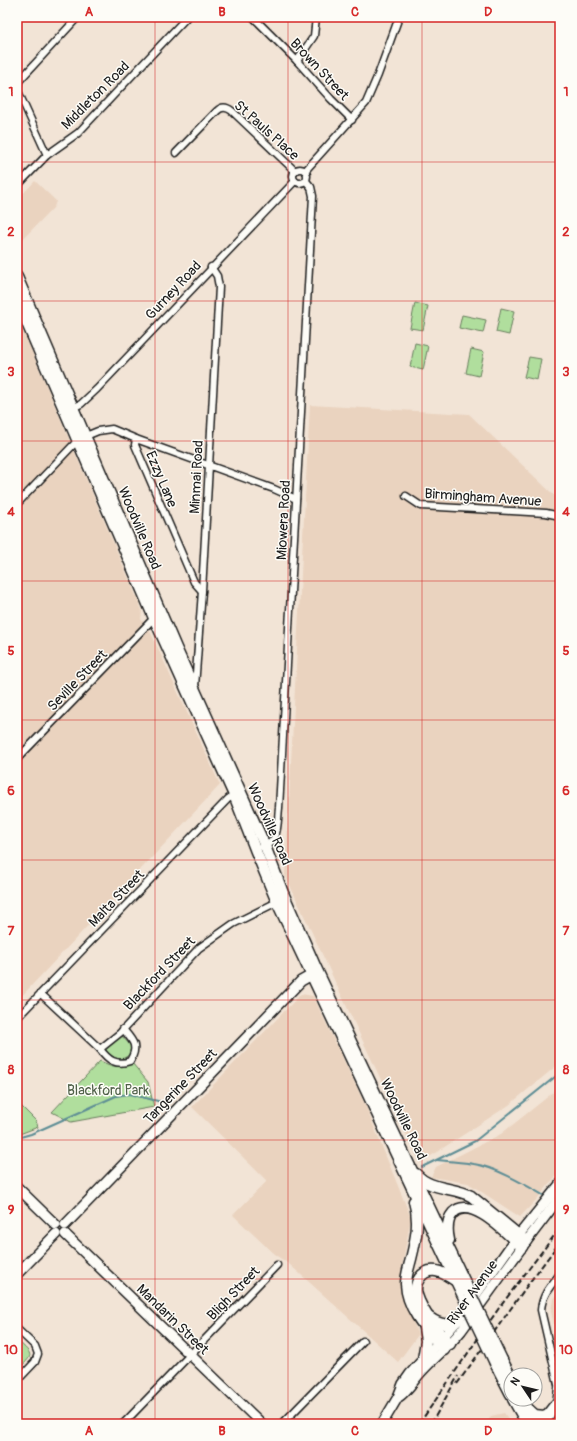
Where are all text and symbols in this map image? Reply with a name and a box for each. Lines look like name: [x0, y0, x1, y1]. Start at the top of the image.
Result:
text: A: [85, 4, 94, 20]
text: B: [218, 4, 226, 20]
text: C: [351, 4, 359, 20]
text: D: [484, 4, 492, 20]
street label: Brown Street: [287, 35, 353, 104]
street label: Middleton Road: [58, 58, 133, 133]
text: 1: [8, 84, 14, 100]
text: 1: [563, 84, 569, 100]
street label: St Pauls Place: [231, 97, 303, 164]
text: 2: [7, 224, 15, 240]
text: 2: [562, 224, 570, 240]
street label: Gurney Road: [142, 257, 205, 323]
text: 3: [7, 364, 15, 380]
text: 3: [562, 364, 570, 380]
street label: Minmai Road: [186, 440, 207, 514]
street label: Ezzy Lane: [142, 448, 181, 510]
street label: Miowera Road: [273, 480, 294, 560]
street label: Woodville Road: [114, 484, 165, 572]
street label: Birmingham Avenue: [424, 485, 542, 510]
text: 4: [7, 504, 15, 520]
text: 4: [562, 504, 570, 520]
text: 5: [7, 643, 15, 659]
text: 5: [562, 643, 570, 659]
street label: Seville Street: [44, 646, 111, 714]
street label: Woodville Road: [244, 780, 295, 868]
text: 6: [7, 783, 15, 799]
text: 6: [562, 783, 570, 799]
street label: Malta Street: [85, 866, 148, 931]
text: 7: [8, 923, 15, 939]
text: 7: [563, 923, 570, 939]
street label: Blackford Street: [120, 933, 199, 1014]
street label: Tangerine Street: [140, 1045, 221, 1128]
text: 8: [8, 1062, 15, 1078]
text: 8: [563, 1062, 570, 1078]
street label: Woodville Road: [377, 1076, 431, 1163]
park label: Blackford Park: [67, 1082, 149, 1099]
text: 9: [8, 1202, 15, 1218]
text: 9: [563, 1202, 570, 1218]
street label: River Avenue: [443, 1257, 501, 1328]
street label: Bligh Street: [203, 1263, 264, 1324]
street label: Mandarin Street: [133, 1281, 213, 1358]
text: 10: [4, 1342, 18, 1358]
text: 10: [559, 1342, 573, 1358]
north arrow: [503, 1367, 543, 1407]
text: N: [508, 1374, 523, 1388]
text: A: [85, 1423, 94, 1439]
text: B: [218, 1423, 226, 1439]
text: C: [351, 1423, 359, 1439]
text: D: [484, 1423, 492, 1439]

